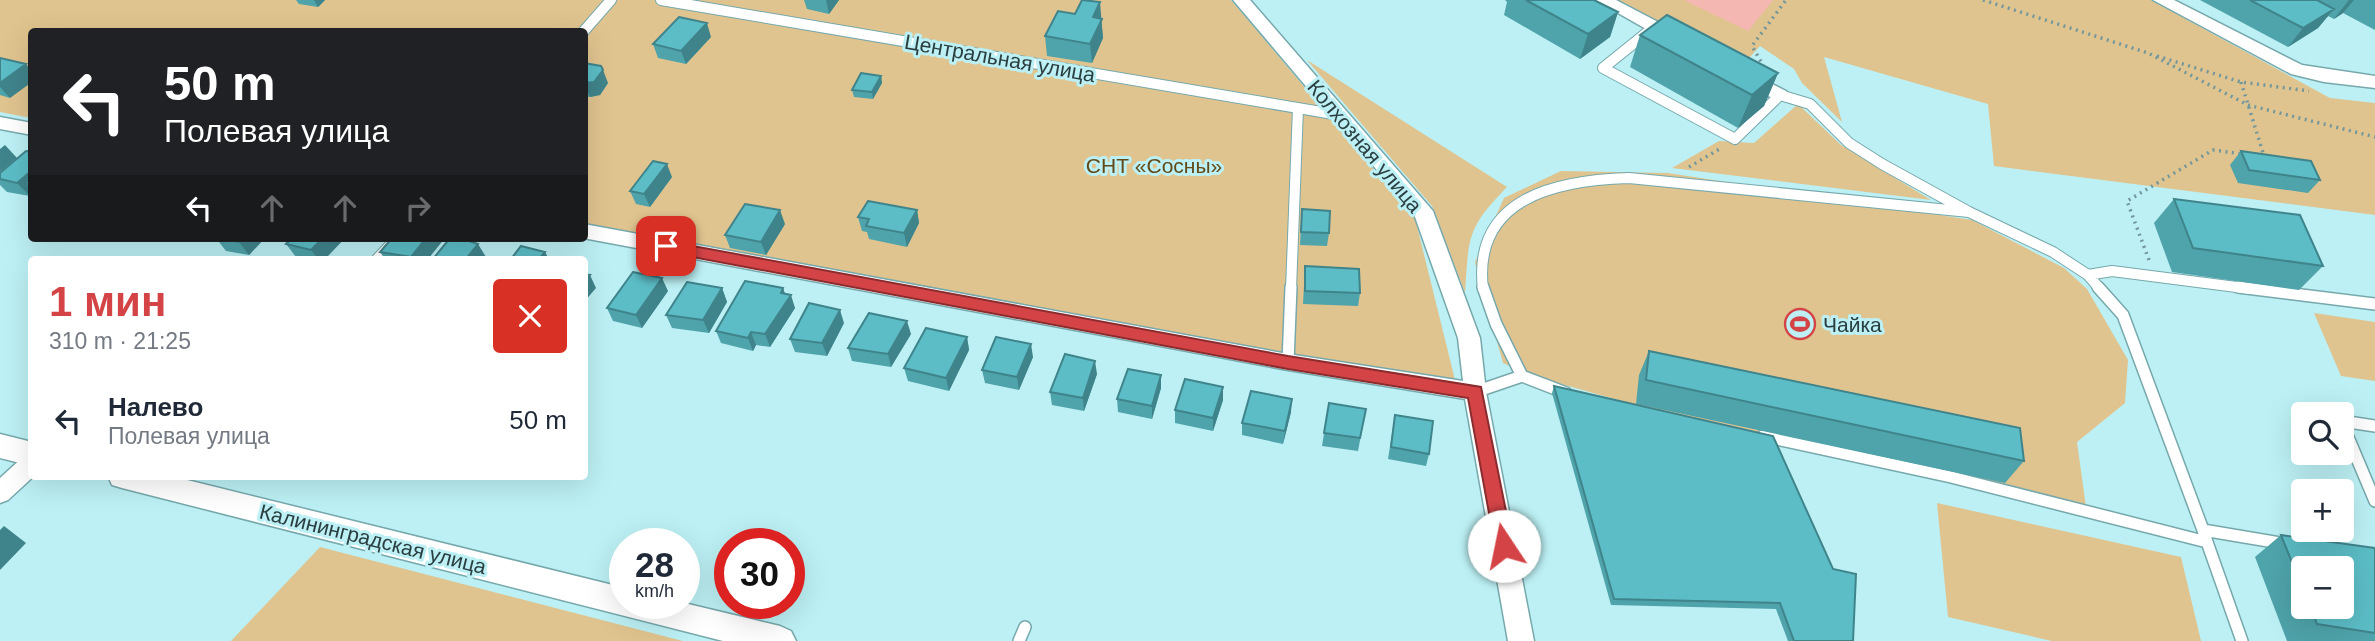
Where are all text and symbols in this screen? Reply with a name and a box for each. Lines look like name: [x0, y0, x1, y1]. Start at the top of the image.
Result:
street label: Центральная улица: [903, 30, 1097, 86]
icon: left: [49, 56, 140, 147]
text: 50 m: [164, 56, 276, 110]
street label: Колхозная улица: [1303, 75, 1427, 217]
text: Полевая улица: [164, 113, 389, 149]
park label: СНТ «Сосны»: [1086, 154, 1222, 177]
icon: left: [180, 189, 218, 227]
icon: ahead: [253, 189, 291, 227]
icon: ahead: [326, 189, 364, 227]
icon: right: [399, 189, 437, 227]
pin: [636, 216, 696, 276]
icon: arrive: [647, 227, 685, 265]
text: 1 мин: [49, 278, 166, 325]
button: close: [493, 279, 567, 353]
sports icon: Чайка: [1783, 307, 1817, 341]
place label: Чайка: [1823, 313, 1882, 336]
text: 310 m · 21:25: [49, 328, 191, 354]
text: Налево: [108, 392, 203, 422]
icon: left: [49, 402, 87, 440]
map controls: [2291, 402, 2354, 619]
button: search: [2291, 402, 2354, 465]
text: 50 m: [509, 405, 567, 435]
text: Полевая улица: [108, 423, 270, 449]
button: +: [2291, 479, 2354, 542]
street label: Калининградская улица: [257, 500, 489, 578]
position arrow: [1467, 509, 1541, 583]
speed limit sign: 30: [714, 528, 805, 619]
text: 28: [635, 545, 674, 584]
button: −: [2291, 556, 2354, 619]
text: km/h: [635, 581, 674, 601]

